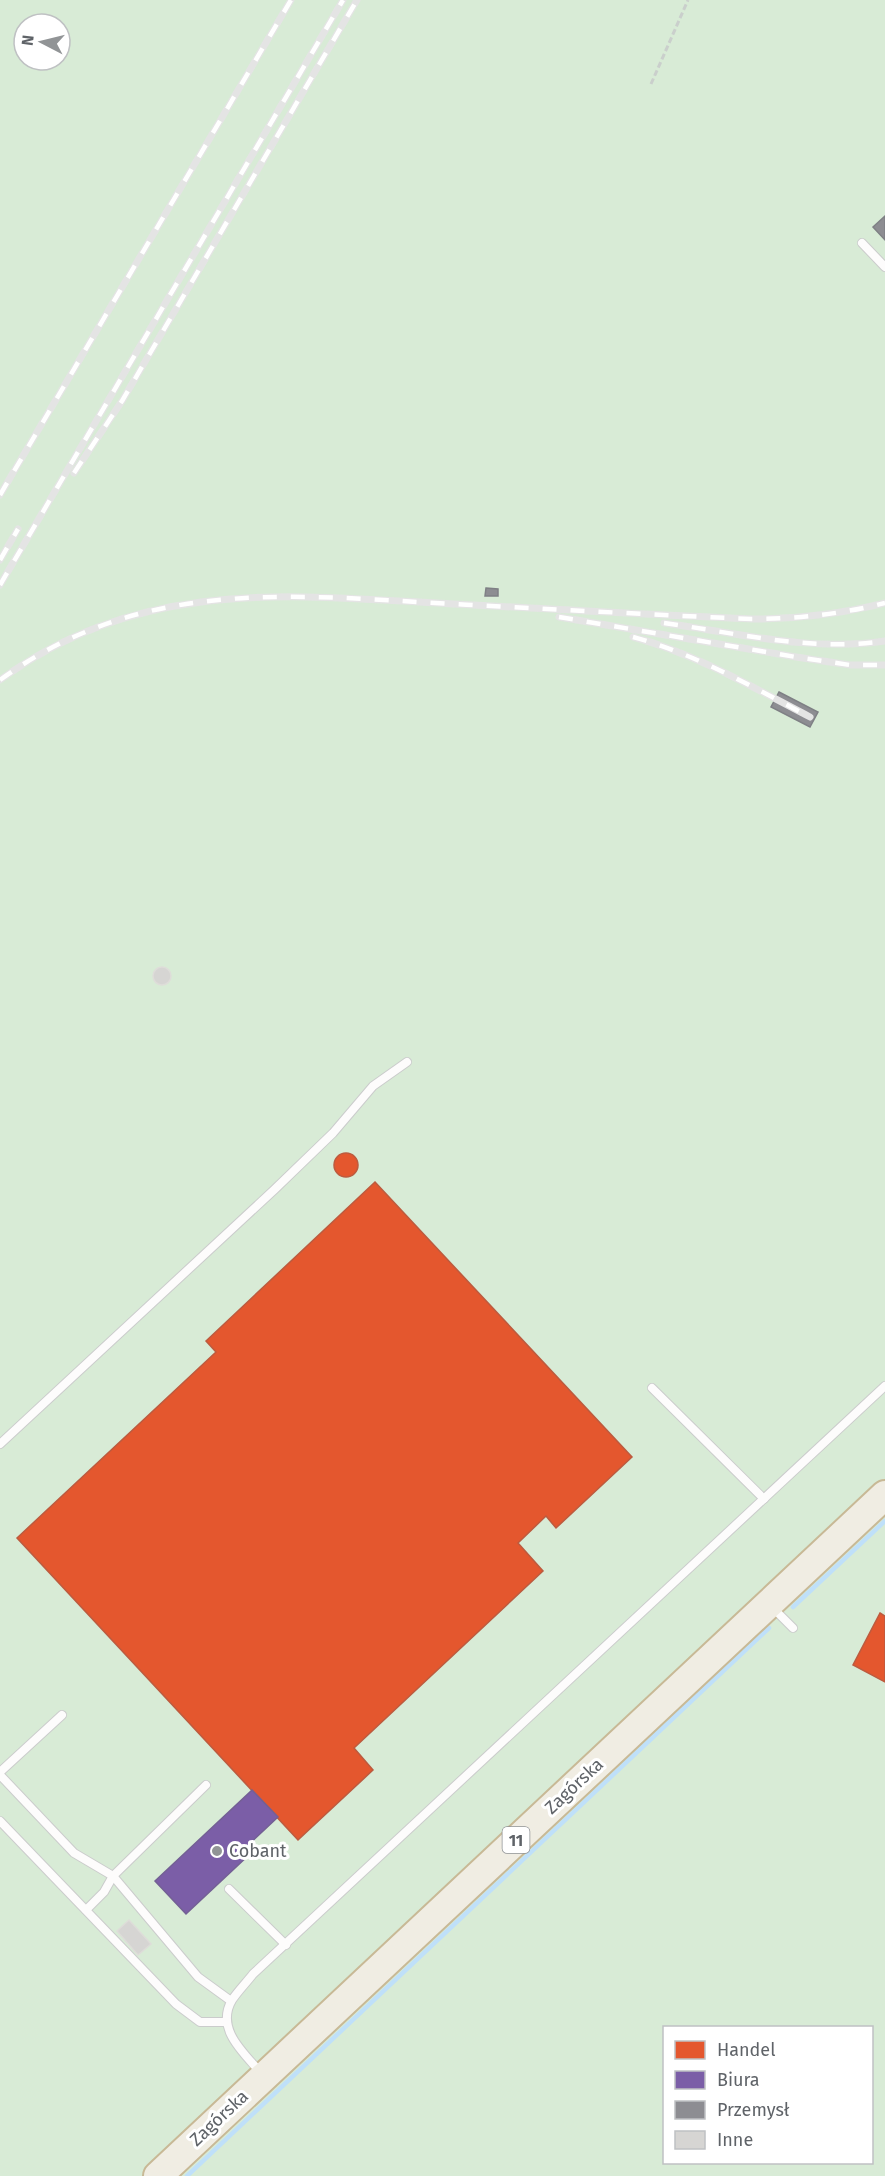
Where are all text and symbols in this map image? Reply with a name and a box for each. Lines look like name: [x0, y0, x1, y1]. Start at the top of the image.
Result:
north arrow: [12, 12, 72, 72]
text: N: [18, 34, 38, 47]
street label: Zagórska: [540, 1753, 608, 1819]
road number: 11: [502, 1827, 530, 1853]
place label: Cobant: [229, 1840, 287, 1862]
marker: Cobant: [210, 1844, 224, 1858]
legend: [663, 2026, 873, 2164]
text: Handel: [717, 2039, 775, 2061]
text: Biura: [717, 2069, 760, 2091]
street label: Zagórska: [185, 2085, 253, 2151]
text: Przemysł: [717, 2099, 790, 2121]
text: Inne: [717, 2129, 753, 2151]

